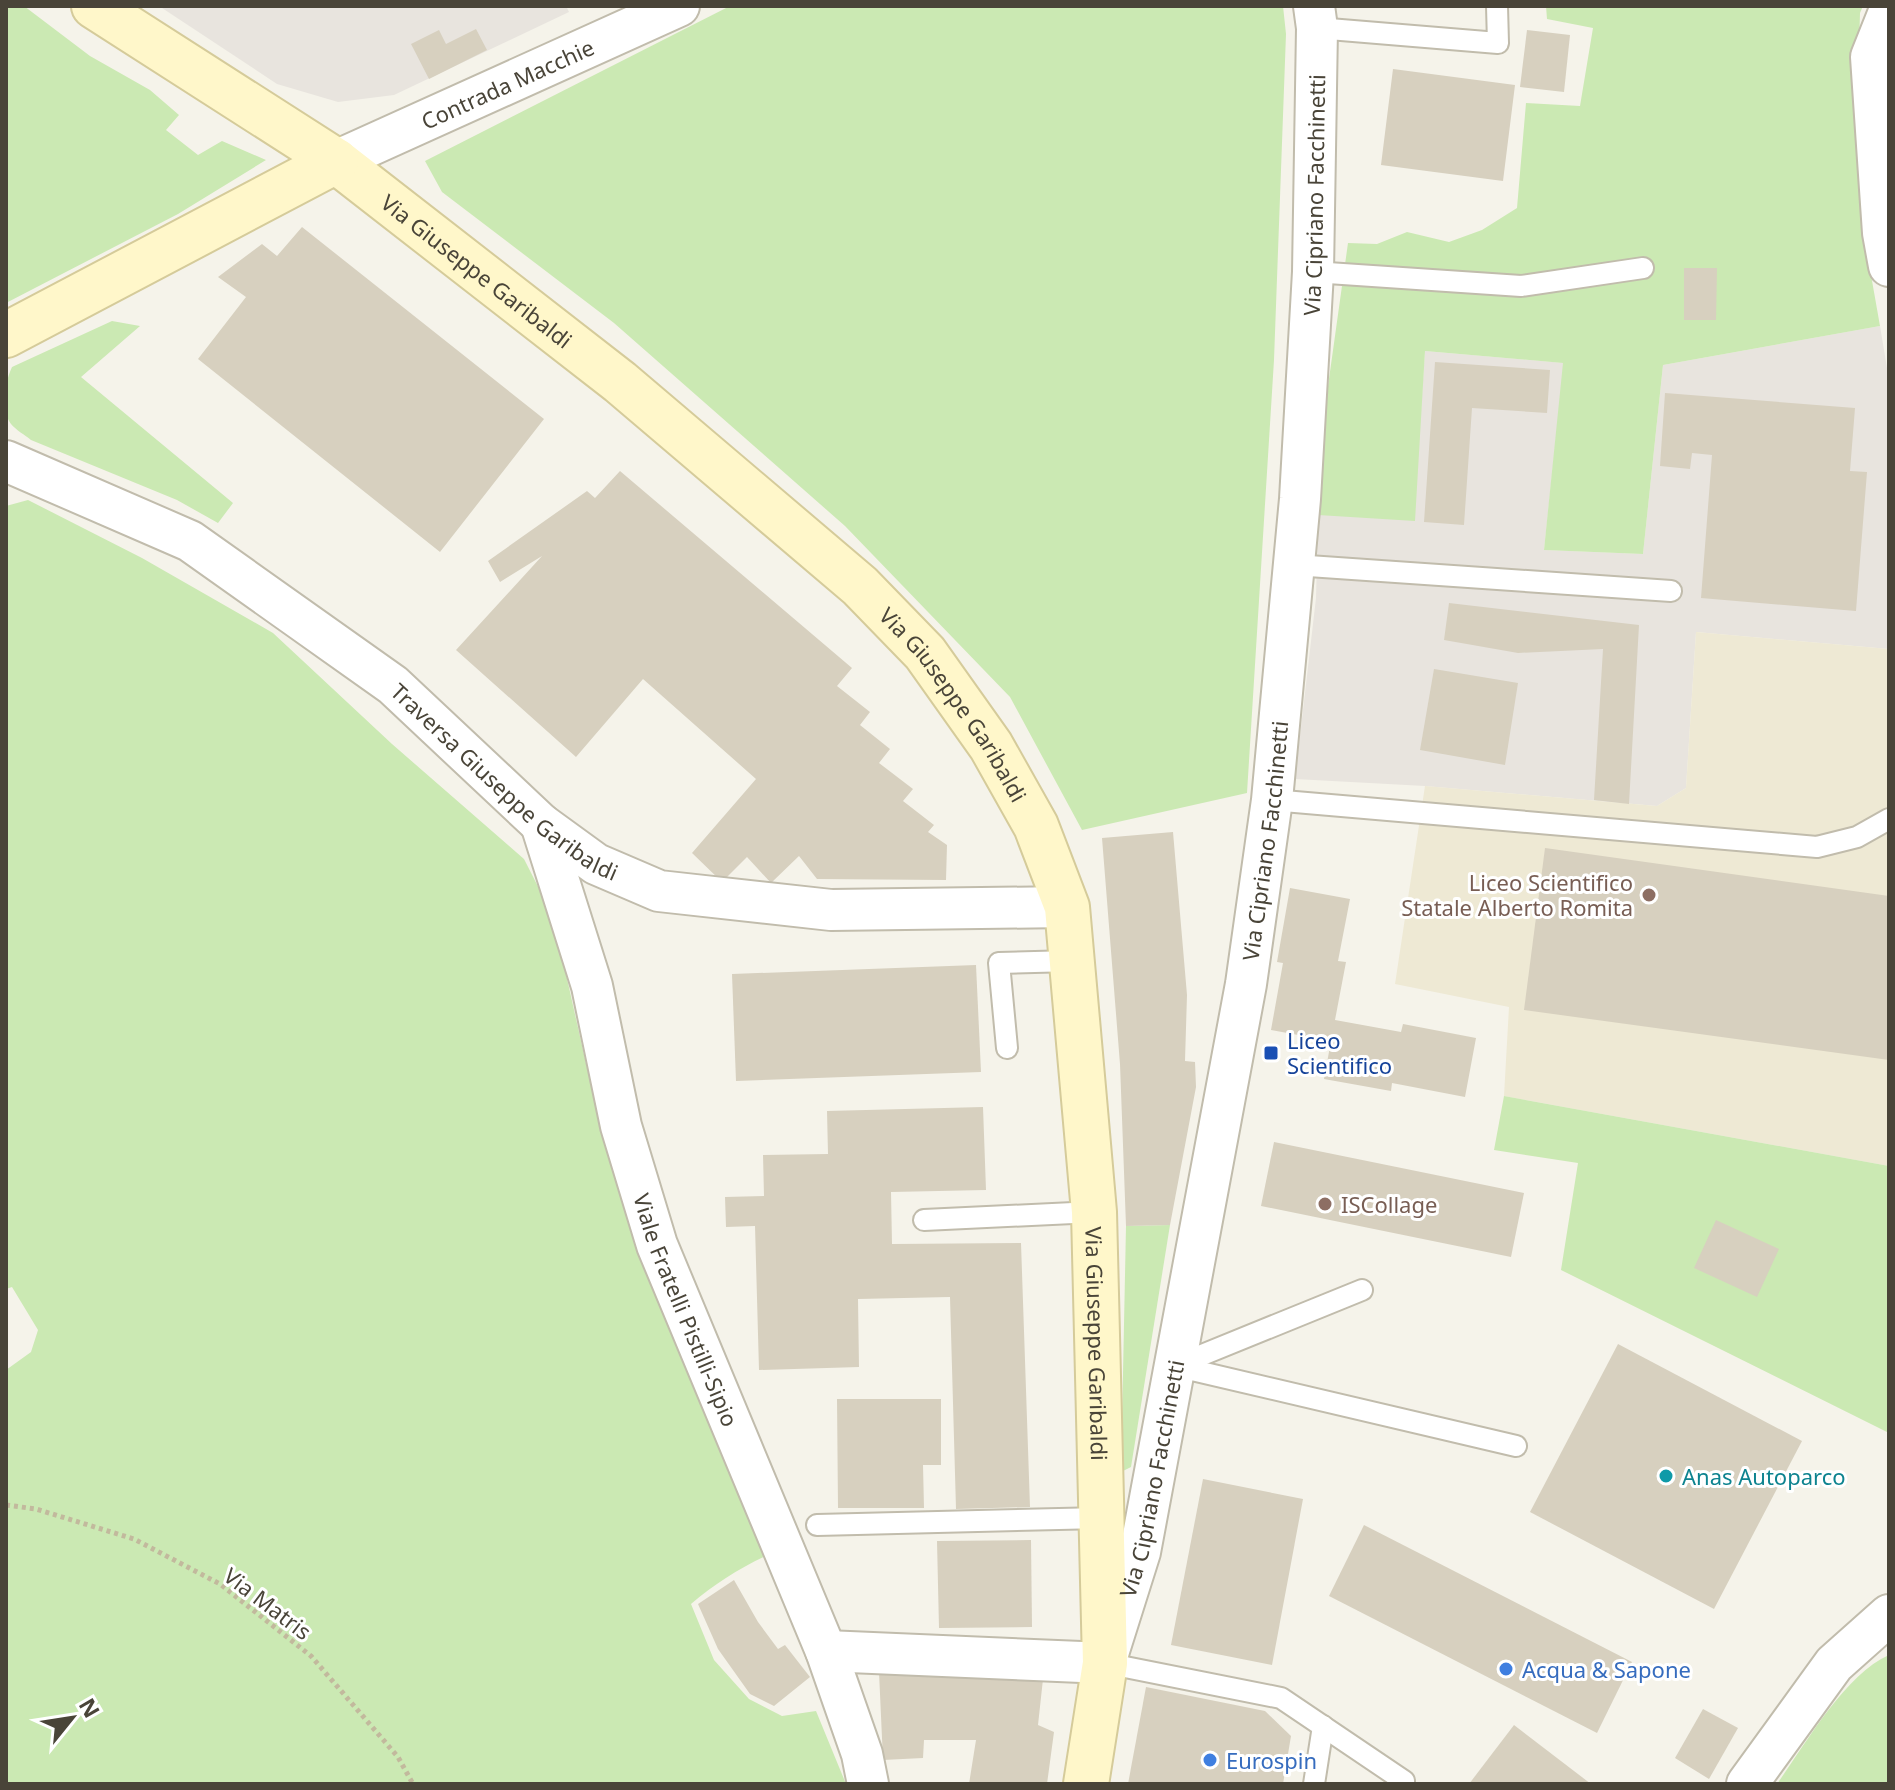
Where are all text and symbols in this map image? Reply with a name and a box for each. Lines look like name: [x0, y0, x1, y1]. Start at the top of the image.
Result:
street label: Contrada Macchie: [416, 32, 598, 136]
street label: Via Cipriano Facchinetti: [1296, 74, 1331, 317]
street label: Via Giuseppe Garibaldi: [375, 187, 579, 355]
street label: Via Giuseppe Garibaldi: [873, 600, 1034, 807]
street label: Traversa Giuseppe Garibaldi: [385, 676, 623, 887]
street label: Via Cipriano Facchinetti: [1234, 719, 1294, 963]
place label: Liceo Scientifico Statale Alberto Romita: [1401, 867, 1633, 922]
marker: Liceo Scientifico Statale Alberto Romita: [1640, 886, 1658, 904]
place label: Liceo Scientifico: [1287, 1025, 1392, 1080]
marker: Liceo Scientifico: [1262, 1044, 1280, 1062]
place label: ISCollage: [1341, 1189, 1437, 1219]
street label: Viale Fratelli Pistilli-Sipio: [627, 1190, 746, 1431]
marker: ISCollage: [1316, 1195, 1334, 1213]
street label: Via Giuseppe Garibaldi: [1079, 1226, 1115, 1461]
street label: Via Cipriano Facchinetti: [1112, 1357, 1191, 1601]
place label: Anas Autoparco: [1682, 1461, 1846, 1491]
marker: Anas Autoparco: [1657, 1467, 1675, 1485]
street label: Via Matris: [218, 1560, 318, 1646]
place label: Acqua & Sapone: [1522, 1654, 1691, 1684]
marker: Acqua & Sapone: [1497, 1660, 1515, 1678]
north arrow: [32, 1678, 112, 1758]
text: N: [73, 1692, 108, 1723]
place label: Eurospin: [1226, 1745, 1317, 1775]
marker: Eurospin: [1201, 1751, 1219, 1769]

